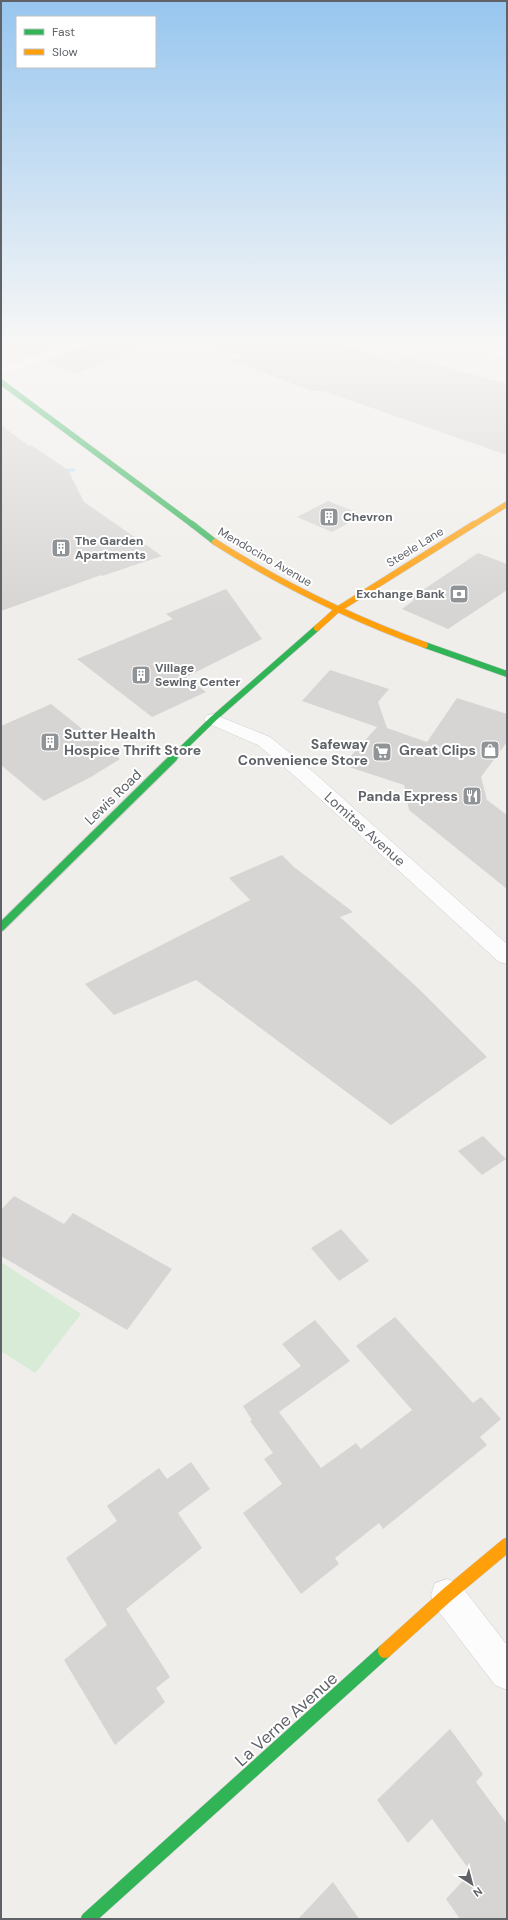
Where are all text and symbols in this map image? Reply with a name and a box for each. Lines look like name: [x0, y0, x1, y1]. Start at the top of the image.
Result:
legend: [16, 16, 156, 68]
text: Fast: [52, 24, 75, 40]
text: Slow: [52, 44, 78, 60]
building icon: Chevron: [318, 506, 340, 528]
place label: Chevron: [343, 509, 393, 525]
street label: Steele Lane: [383, 523, 447, 571]
street label: Mendocino Avenue: [215, 524, 315, 591]
place label: The Garden Apartments: [75, 533, 146, 563]
building icon: The Garden Apartments: [50, 537, 72, 559]
bank icon: Exchange Bank: [448, 583, 470, 605]
place label: Exchange Bank: [356, 586, 445, 602]
place label: Village Sewing Center: [155, 660, 240, 690]
building icon: Village Sewing Center: [130, 664, 152, 686]
place label: Sutter Health Hospice Thrift Store: [64, 725, 201, 759]
building icon: Sutter Health Hospice Thrift Store: [39, 731, 61, 753]
place label: Safeway Convenience Store: [238, 735, 369, 769]
shop icon: Great Clips: [479, 739, 501, 761]
supermarket icon: Safeway Convenience Store: [371, 741, 393, 763]
place label: Great Clips: [399, 741, 476, 759]
street label: Lewis Road: [81, 765, 145, 829]
restaurant icon: Panda Express: [461, 785, 483, 807]
place label: Panda Express: [358, 787, 458, 805]
street label: Lomitas Avenue: [321, 788, 409, 870]
street label: La Verne Avenue: [230, 1667, 342, 1771]
north arrow: [452, 1864, 492, 1904]
text: N: [471, 1884, 485, 1900]

